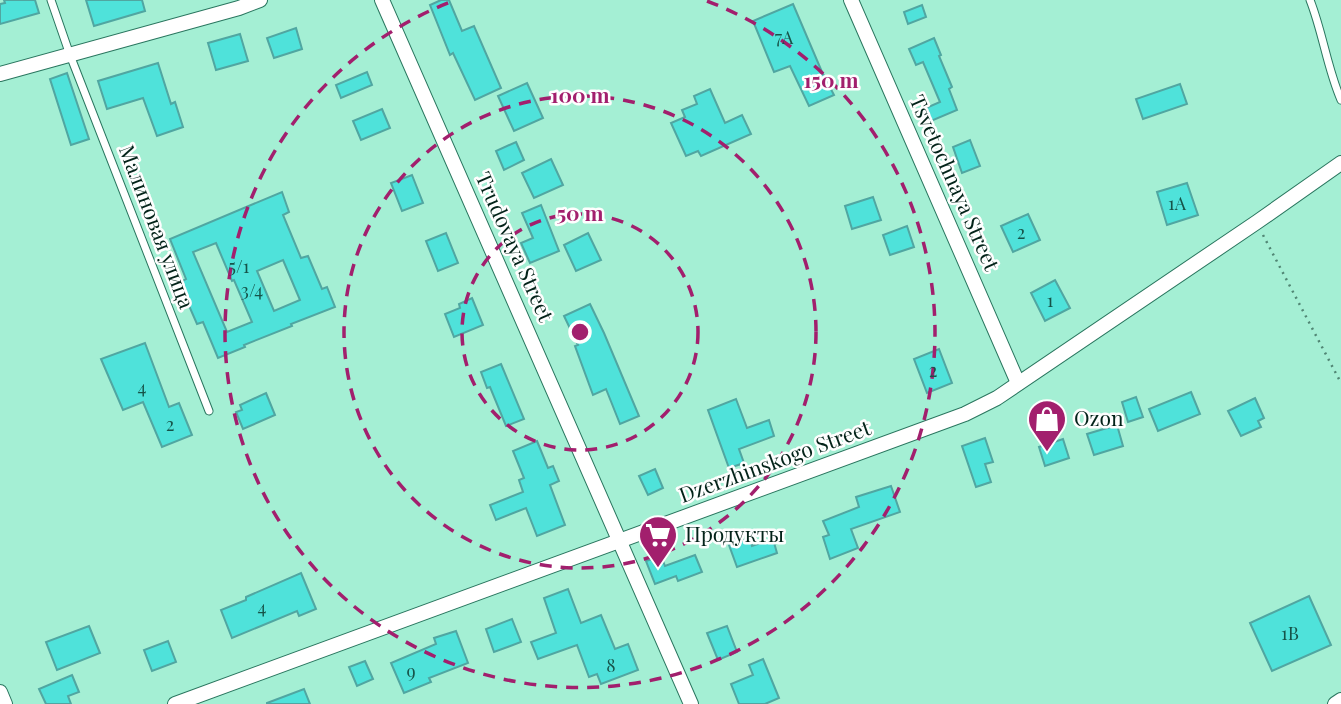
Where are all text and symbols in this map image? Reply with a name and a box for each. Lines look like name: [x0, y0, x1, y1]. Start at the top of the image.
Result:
house number: 7А: [775, 25, 794, 49]
text: 150 m: [804, 65, 858, 93]
text: 100 m: [550, 80, 610, 108]
street label: Tsvetochnaya Street: [904, 90, 1007, 275]
street label: Малиновая улица: [114, 140, 202, 313]
street label: Trudovaya Street: [470, 167, 562, 326]
house number: 1А: [1168, 191, 1187, 215]
text: 50 m: [556, 198, 604, 226]
house number: 2: [1017, 220, 1025, 244]
house number: 5/1: [229, 254, 250, 278]
house number: 3/4: [241, 278, 263, 302]
house number: 1: [1047, 288, 1054, 312]
centre of rings: [568, 320, 592, 344]
house number: 2: [929, 358, 937, 382]
house number: 4: [138, 375, 147, 399]
shop icon: Ozon: [1026, 398, 1068, 453]
place label: Ozon: [1074, 403, 1124, 431]
house number: 2: [166, 412, 174, 436]
street label: Dzerzhinskogo Street: [675, 412, 875, 508]
supermarket icon: Продукты: [637, 514, 679, 569]
place label: Продукты: [685, 519, 784, 547]
house number: 4: [258, 595, 267, 619]
house number: 1В: [1281, 621, 1299, 645]
house number: 8: [606, 653, 616, 677]
house number: 9: [406, 659, 416, 683]

